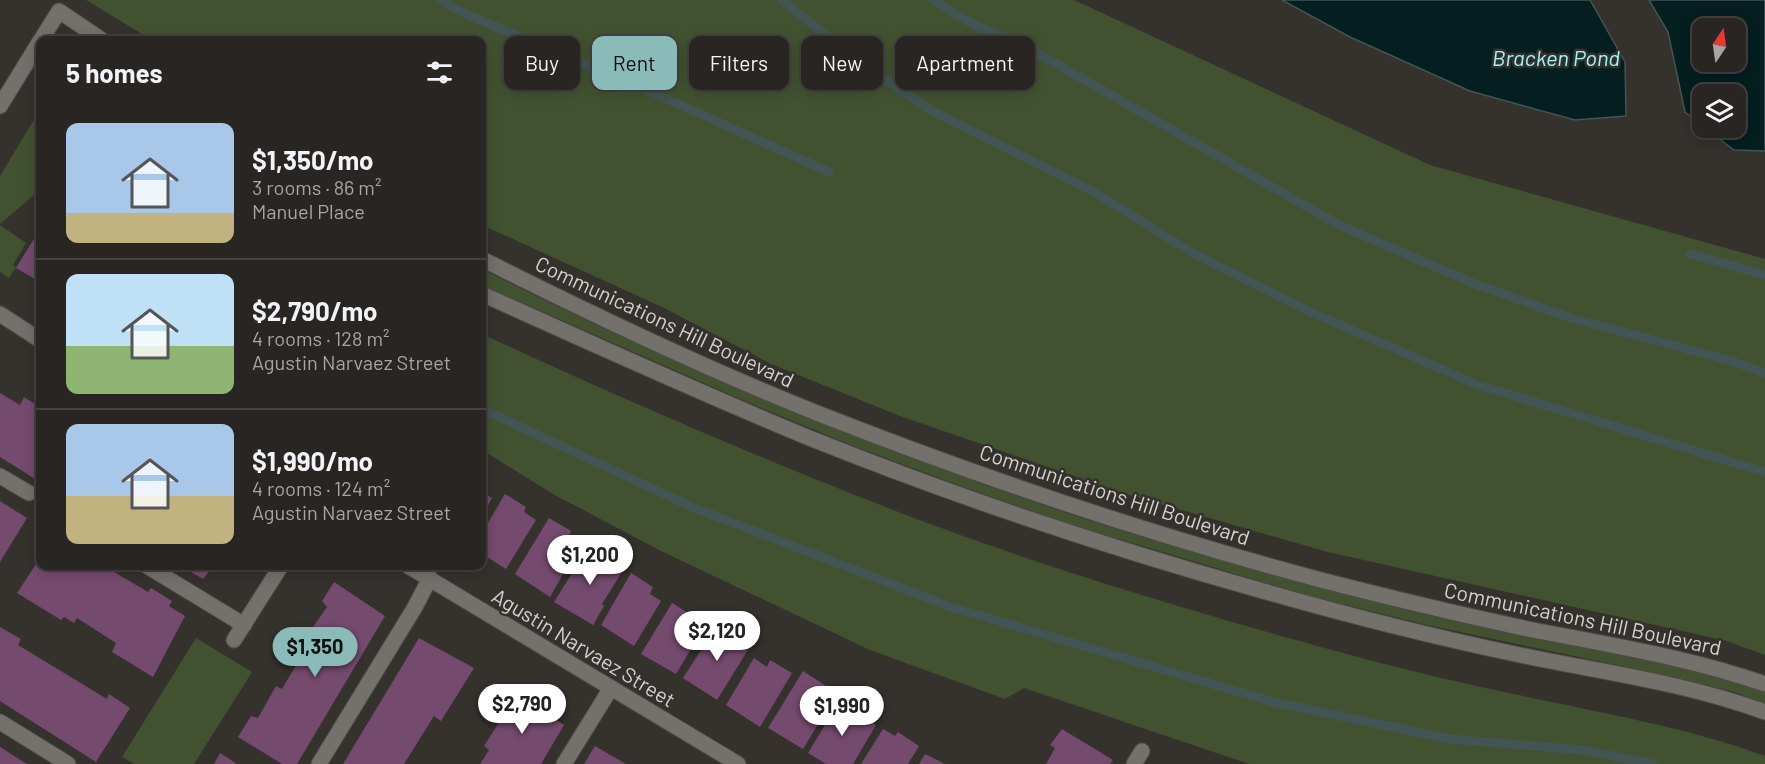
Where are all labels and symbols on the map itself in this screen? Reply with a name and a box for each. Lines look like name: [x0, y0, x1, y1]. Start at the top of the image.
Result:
north arrow: [1692, 18, 1746, 72]
water label: Bracken Pond: [1492, 44, 1620, 70]
street label: Communications Hill Boulevard: [532, 250, 798, 392]
street label: Communications Hill Boulevard: [977, 438, 1253, 550]
pin: $1,200: [541, 535, 639, 586]
street label: Communications Hill Boulevard: [1442, 576, 1724, 660]
street label: Agustin Narvaez Street: [488, 582, 680, 712]
pin: $2,120: [668, 611, 766, 662]
pin: $1,350: [266, 627, 364, 678]
pin: $2,790: [473, 684, 571, 735]
pin: $1,990: [793, 686, 891, 737]

